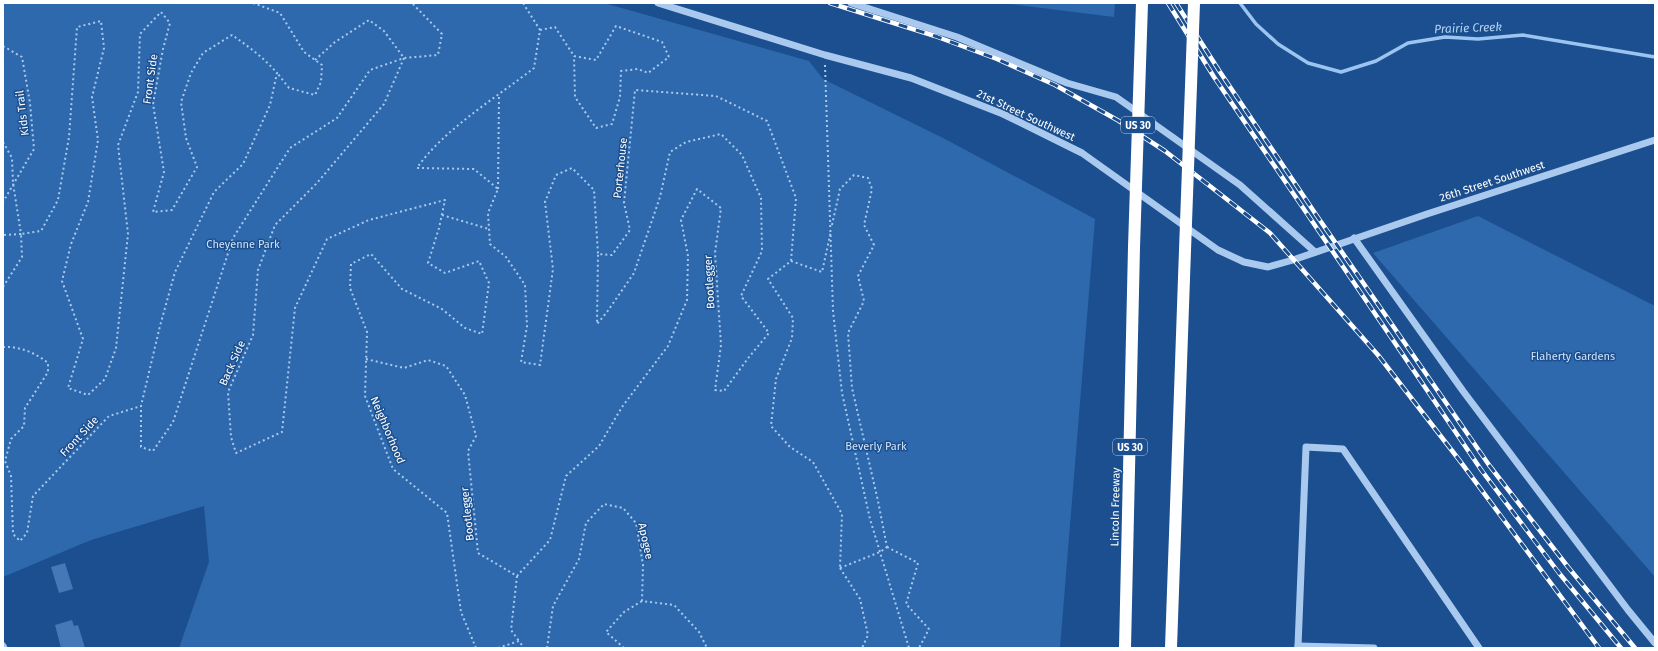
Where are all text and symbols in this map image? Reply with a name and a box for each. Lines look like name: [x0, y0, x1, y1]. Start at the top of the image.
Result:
water label: Prairie Creek: [1434, 20, 1503, 36]
street label: Front Side: [141, 53, 160, 105]
street label: 21st Street Southwest: [975, 87, 1077, 144]
street label: Kids Trail: [13, 89, 32, 136]
road number: US 30: [1121, 117, 1155, 133]
street label: Porterhouse: [611, 137, 630, 199]
street label: 26th Street Southwest: [1438, 158, 1546, 205]
park label: Cheyenne Park: [206, 238, 280, 251]
street label: Bootlegger: [702, 254, 717, 309]
street label: Back Side: [217, 339, 248, 388]
park label: Flaherty Gardens: [1531, 350, 1615, 363]
street label: Neighborhood: [368, 395, 408, 466]
street label: Front Side: [57, 413, 101, 459]
road number: US 30: [1113, 439, 1147, 455]
park label: Beverly Park: [845, 440, 907, 453]
street label: Lincoln Freeway: [1108, 467, 1123, 547]
street label: Bootlegger: [458, 486, 477, 542]
street label: Apogee: [635, 522, 656, 560]

